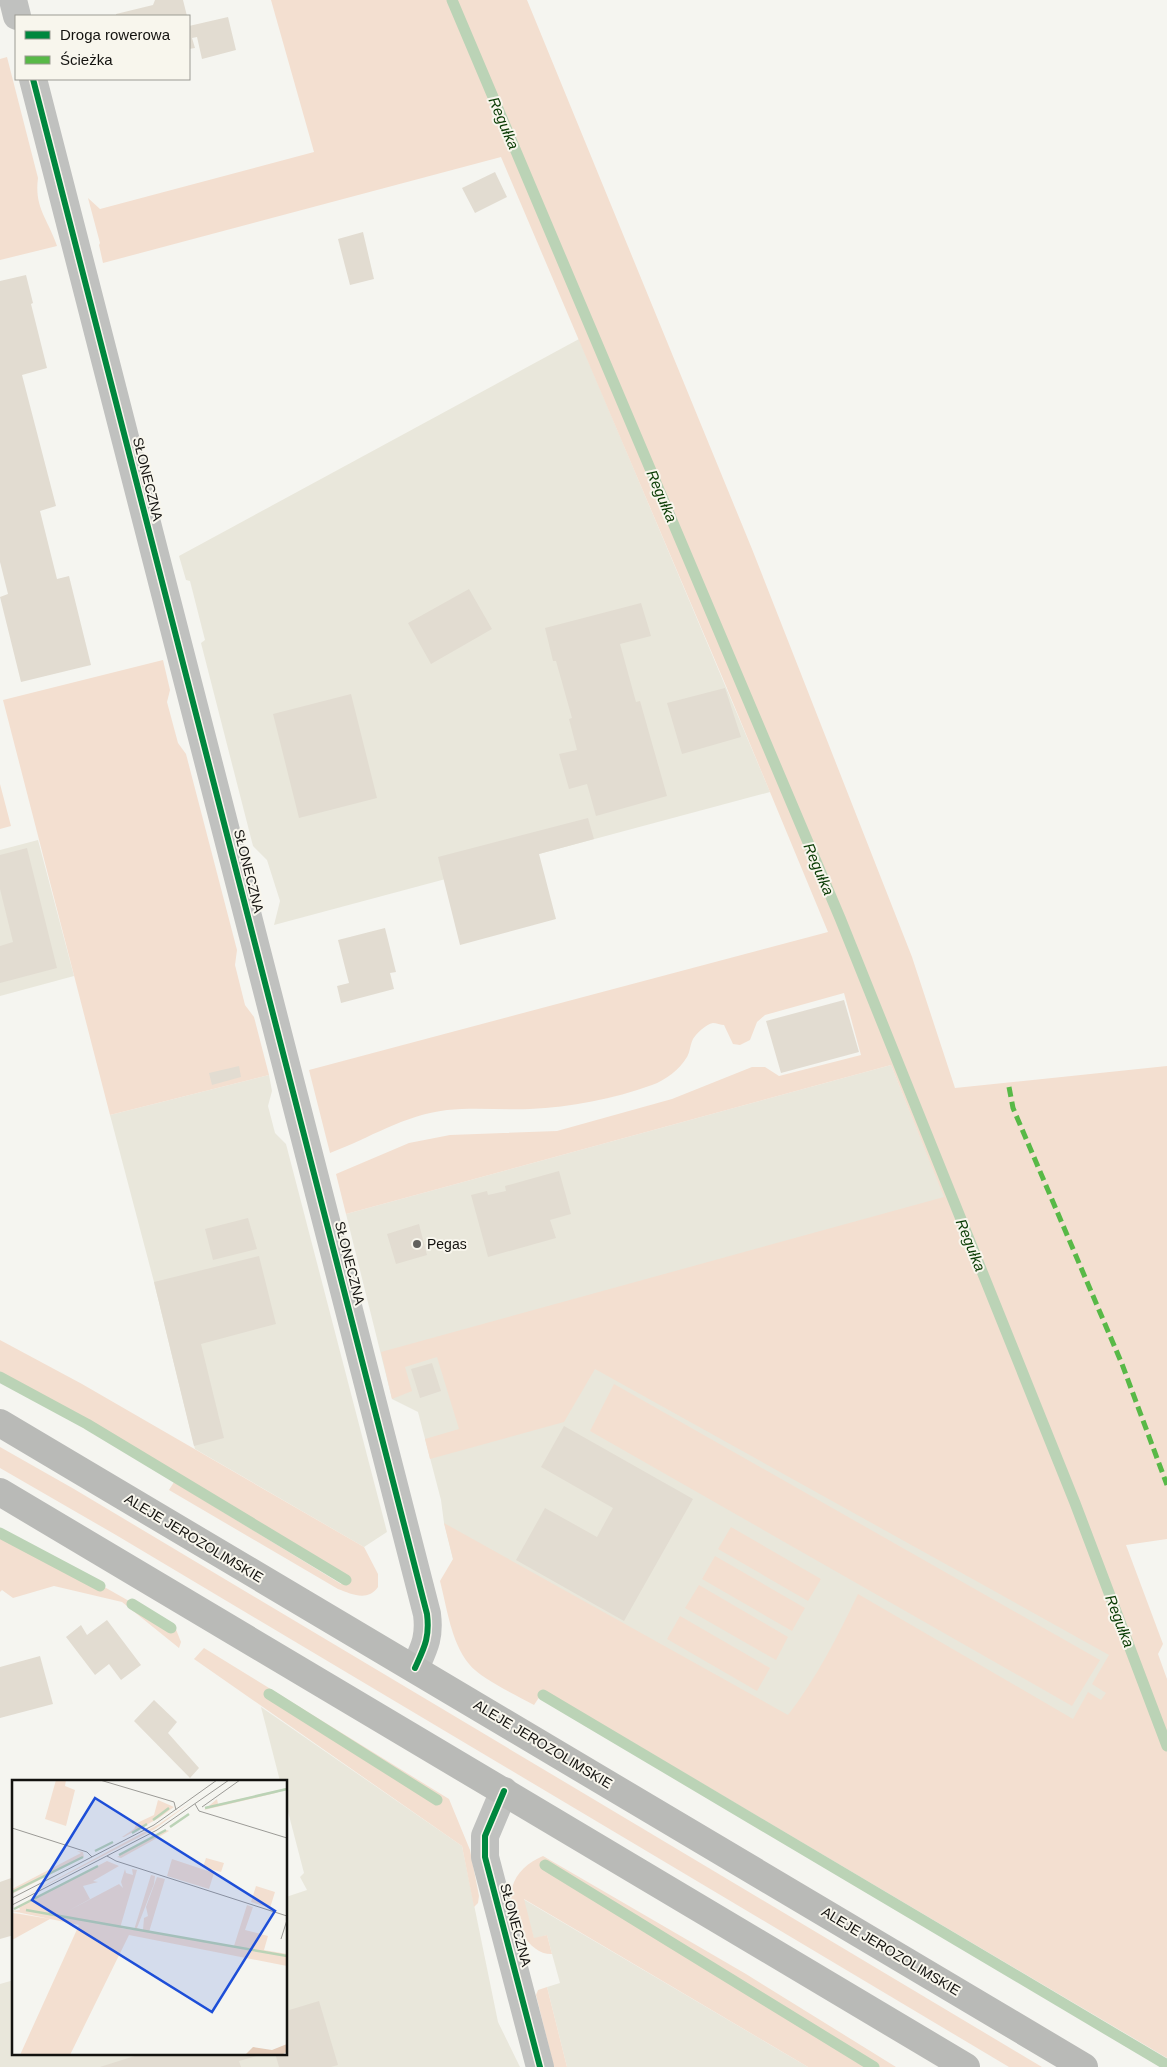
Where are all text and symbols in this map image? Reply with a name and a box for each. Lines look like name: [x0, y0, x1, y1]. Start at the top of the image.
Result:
legend: [15, 15, 190, 80]
text: Droga rowerowa: [60, 26, 171, 43]
text: Ścieżka: [60, 51, 113, 68]
water label: Regułka: [485, 94, 523, 152]
street label: SŁONECZNA: [130, 436, 166, 523]
water label: Regułka: [643, 467, 681, 525]
street label: SŁONECZNA: [231, 828, 267, 915]
water label: Regułka: [800, 840, 838, 898]
water label: Regułka: [953, 1216, 989, 1274]
street label: SŁONECZNA: [332, 1220, 368, 1307]
place label: Pegas: [427, 1236, 467, 1252]
marker: Pegas: [411, 1238, 423, 1250]
street label: ALEJE JEROZOLIMSKIE: [122, 1490, 266, 1586]
water label: Regułka: [1102, 1592, 1138, 1650]
street label: ALEJE JEROZOLIMSKIE: [471, 1696, 615, 1792]
inset map: [12, 1780, 288, 2054]
street label: SŁONECZNA: [497, 1882, 535, 1969]
street label: ALEJE JEROZOLIMSKIE: [819, 1903, 963, 1999]

